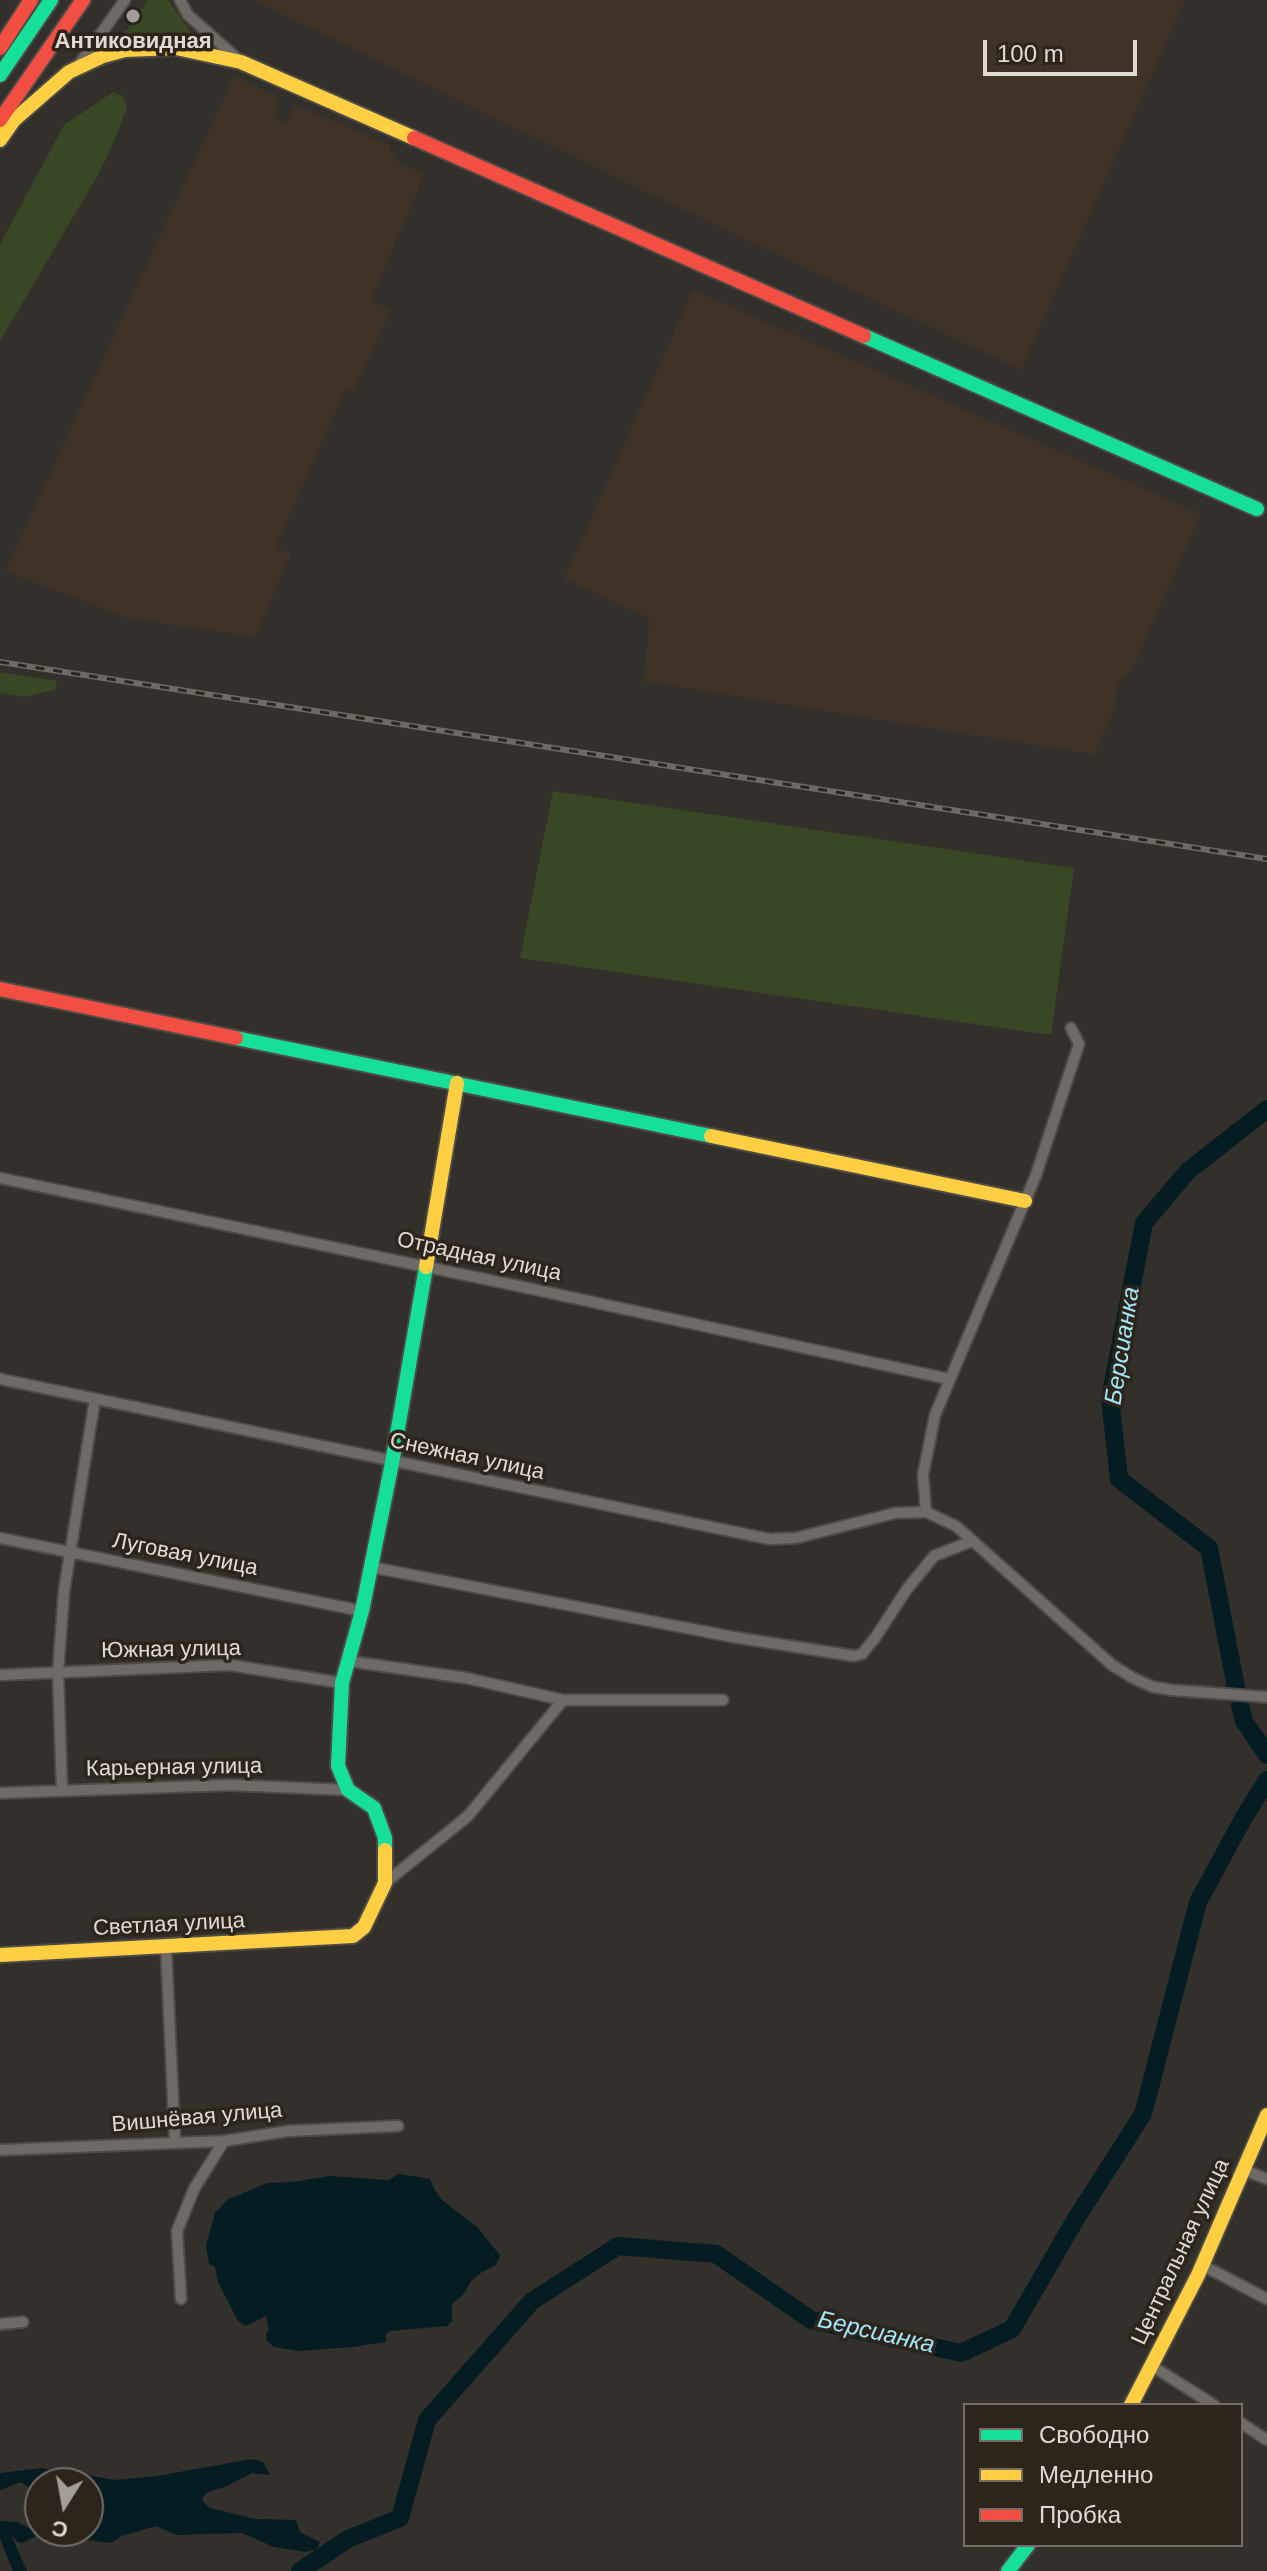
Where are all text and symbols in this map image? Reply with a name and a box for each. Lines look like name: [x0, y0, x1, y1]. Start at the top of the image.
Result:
marker: Антиковидная: [124, 7, 142, 25]
scale bar: [987, 24, 1141, 74]
place label: Антиковидная: [54, 29, 212, 55]
text: 100 m: [997, 40, 1064, 67]
street label: Отрадная улица: [394, 1227, 564, 1287]
water label: Берсианка: [1099, 1285, 1147, 1407]
street label: Снежная улица: [387, 1428, 547, 1486]
street label: Луговая улица: [110, 1528, 260, 1582]
street label: Южная улица: [101, 1636, 241, 1664]
street label: Карьерная улица: [86, 1753, 262, 1783]
street label: Светлая улица: [92, 1908, 246, 1942]
street label: Вишнёвая улица: [111, 2097, 283, 2139]
street label: Центральная улица: [1126, 2155, 1236, 2349]
water label: Берсианка: [815, 2306, 937, 2360]
legend: [963, 2403, 1243, 2547]
text: Свободно: [1039, 2421, 1149, 2448]
text: Медленно: [1039, 2461, 1153, 2488]
north arrow: [24, 2467, 104, 2547]
text: Пробка: [1039, 2501, 1121, 2528]
text: С: [50, 2515, 70, 2543]

